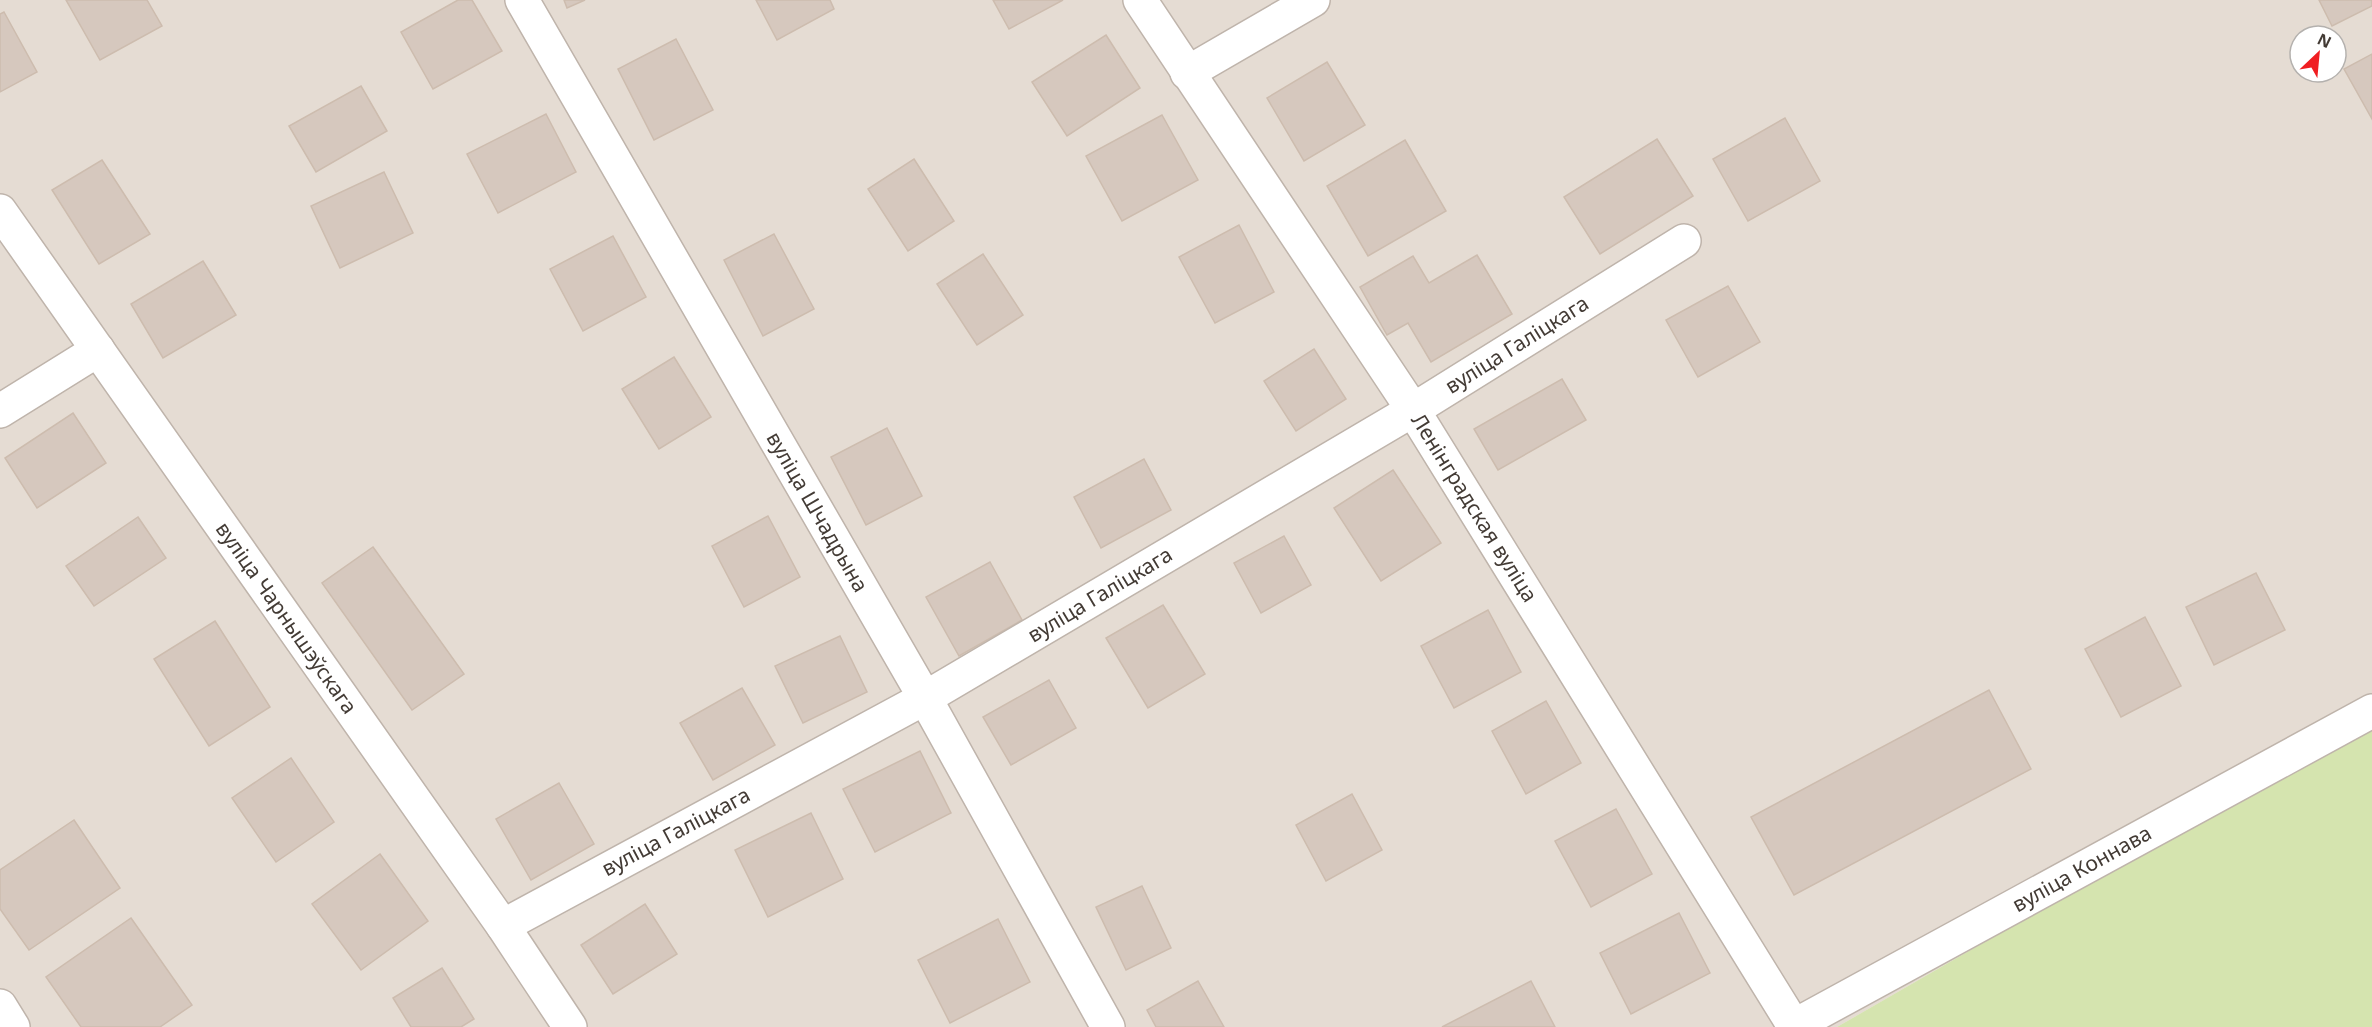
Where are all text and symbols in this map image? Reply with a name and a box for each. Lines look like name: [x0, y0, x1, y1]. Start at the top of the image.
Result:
north arrow: [2288, 24, 2348, 84]
text: N: [2314, 28, 2335, 53]
street label: вуліца Галіцкага: [1439, 289, 1594, 400]
street label: Ленінградская вуліца: [1405, 408, 1544, 607]
street label: вуліца Шчадрына: [761, 426, 875, 597]
street label: вуліца Чарнышэўскага: [210, 516, 364, 719]
street label: вуліца Галіцкага: [1022, 540, 1177, 648]
street label: вуліца Галіцкага: [596, 780, 755, 882]
street label: вуліца Коннава: [2007, 818, 2156, 918]

